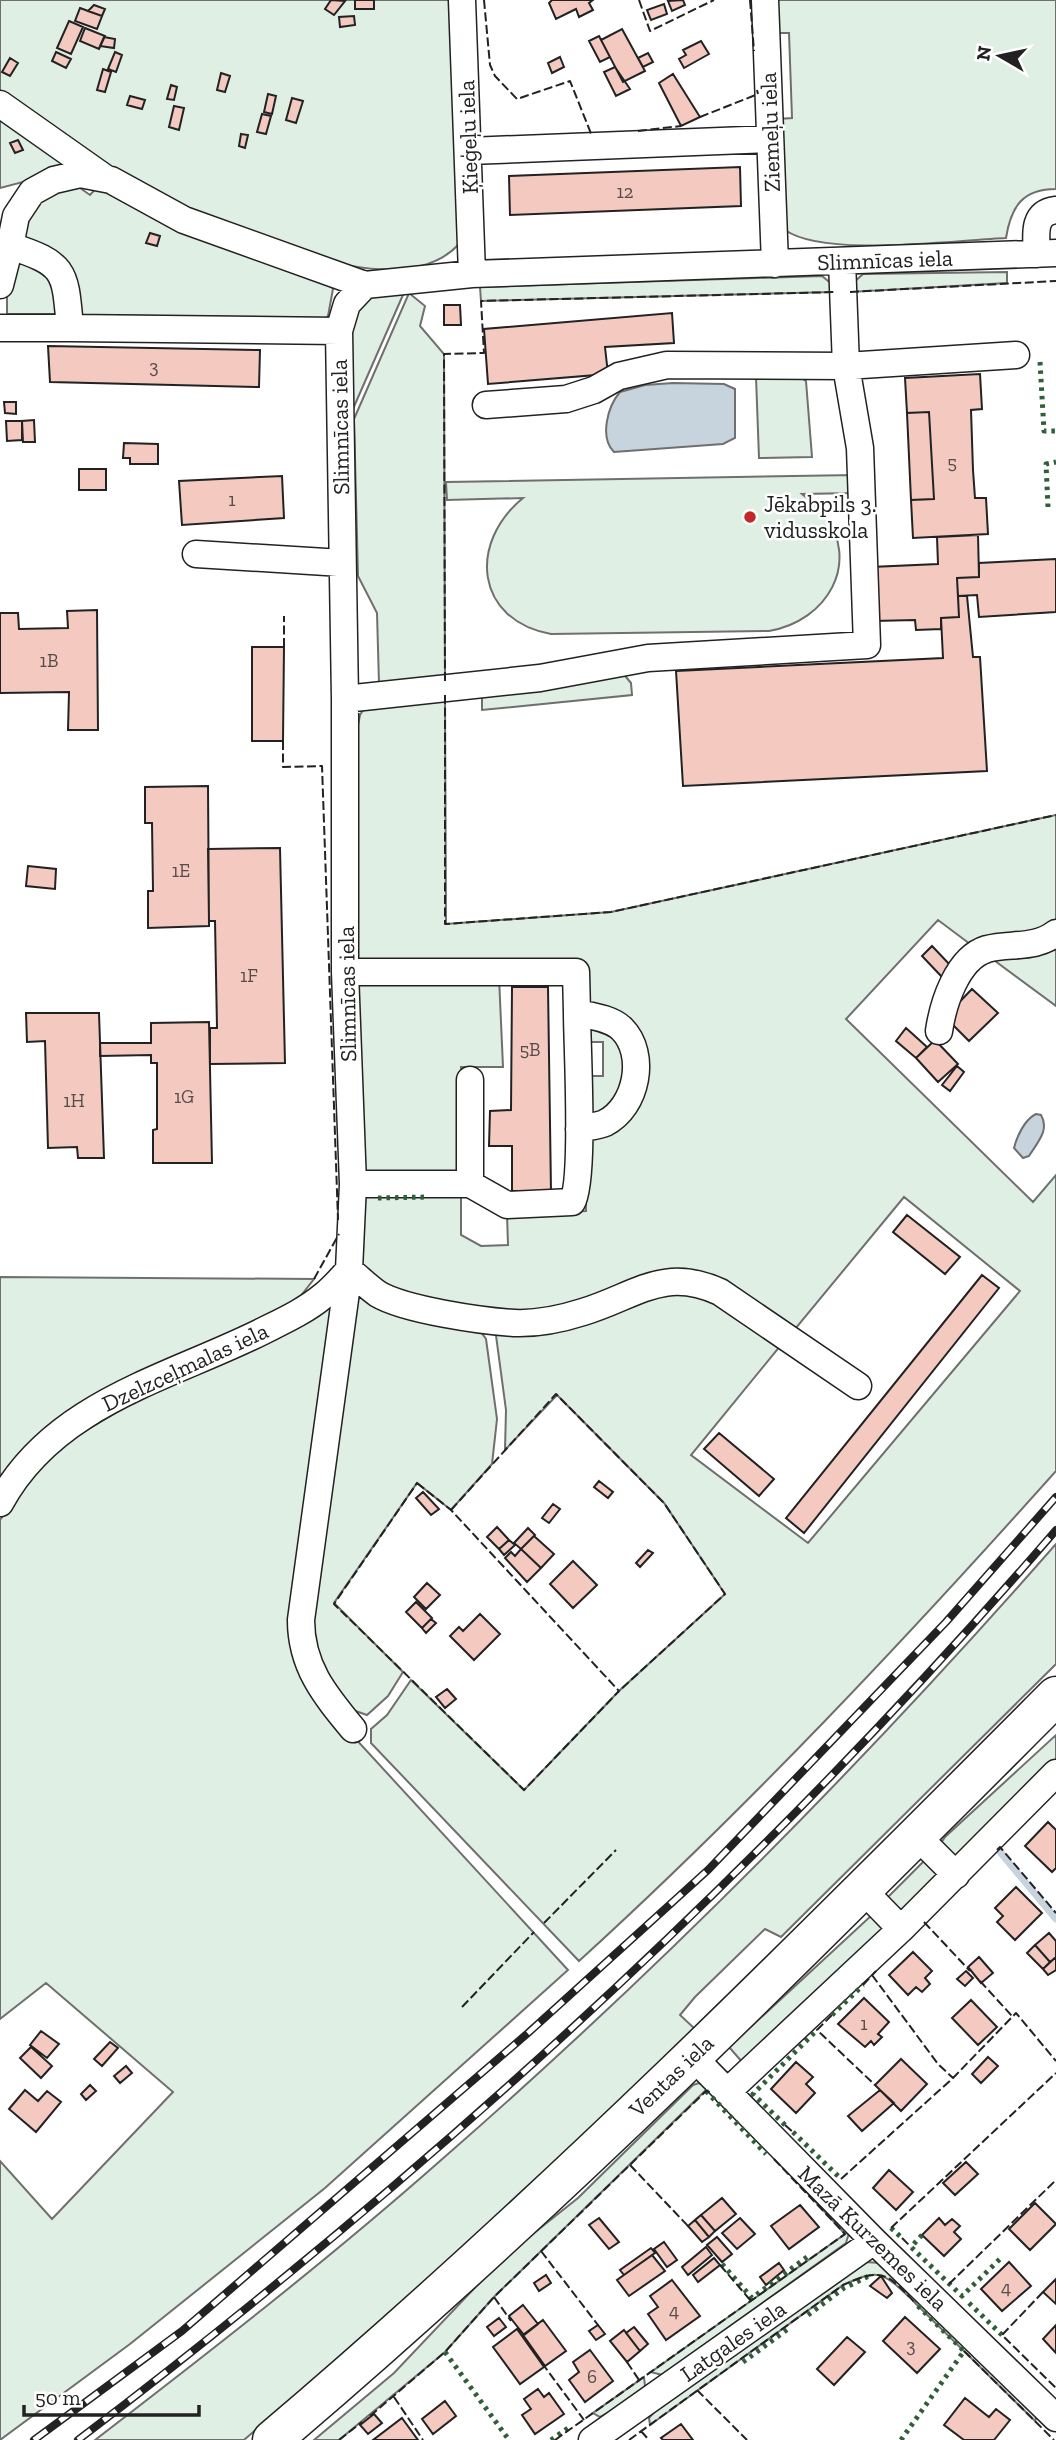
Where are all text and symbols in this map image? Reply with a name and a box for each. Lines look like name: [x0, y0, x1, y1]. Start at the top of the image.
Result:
north arrow: [965, 21, 1035, 91]
text: N: [971, 44, 996, 62]
street label: Ziemeļu iela: [754, 72, 786, 192]
street label: Ķieģeļu iela: [452, 79, 484, 195]
house number: 12: [616, 180, 634, 203]
street label: Slimnīcas iela: [817, 244, 953, 276]
house number: 3: [149, 355, 159, 378]
street label: Slimnīcas iela: [325, 359, 355, 495]
house number: 5: [947, 451, 957, 474]
house number: 1: [228, 488, 236, 511]
place label: Jēkabpils 3. vidusskola: [764, 490, 877, 544]
marker: Jēkabpils 3. vidusskola: [742, 509, 758, 525]
house number: 1B: [40, 649, 58, 672]
house number: 1E: [172, 859, 190, 882]
street label: Slimnīcas iela: [332, 926, 362, 1062]
house number: 1F: [240, 964, 258, 987]
house number: 5B: [519, 1038, 541, 1061]
house number: 1G: [174, 1085, 194, 1108]
house number: 1H: [63, 1089, 85, 1112]
street label: Dzelzceļmalas iela: [98, 1316, 272, 1418]
house number: 1: [860, 2012, 868, 2035]
street label: Ventas iela: [622, 2029, 719, 2124]
street label: Mazā Kurzemes iela: [792, 2159, 954, 2317]
house number: 4: [1001, 2276, 1011, 2299]
street label: Latgales iela: [675, 2294, 791, 2388]
house number: 4: [669, 2299, 679, 2322]
house number: 3: [906, 2334, 916, 2357]
house number: 6: [587, 2365, 597, 2388]
scale bar: [24, 2374, 200, 2418]
text: 50 m: [35, 2385, 81, 2410]

